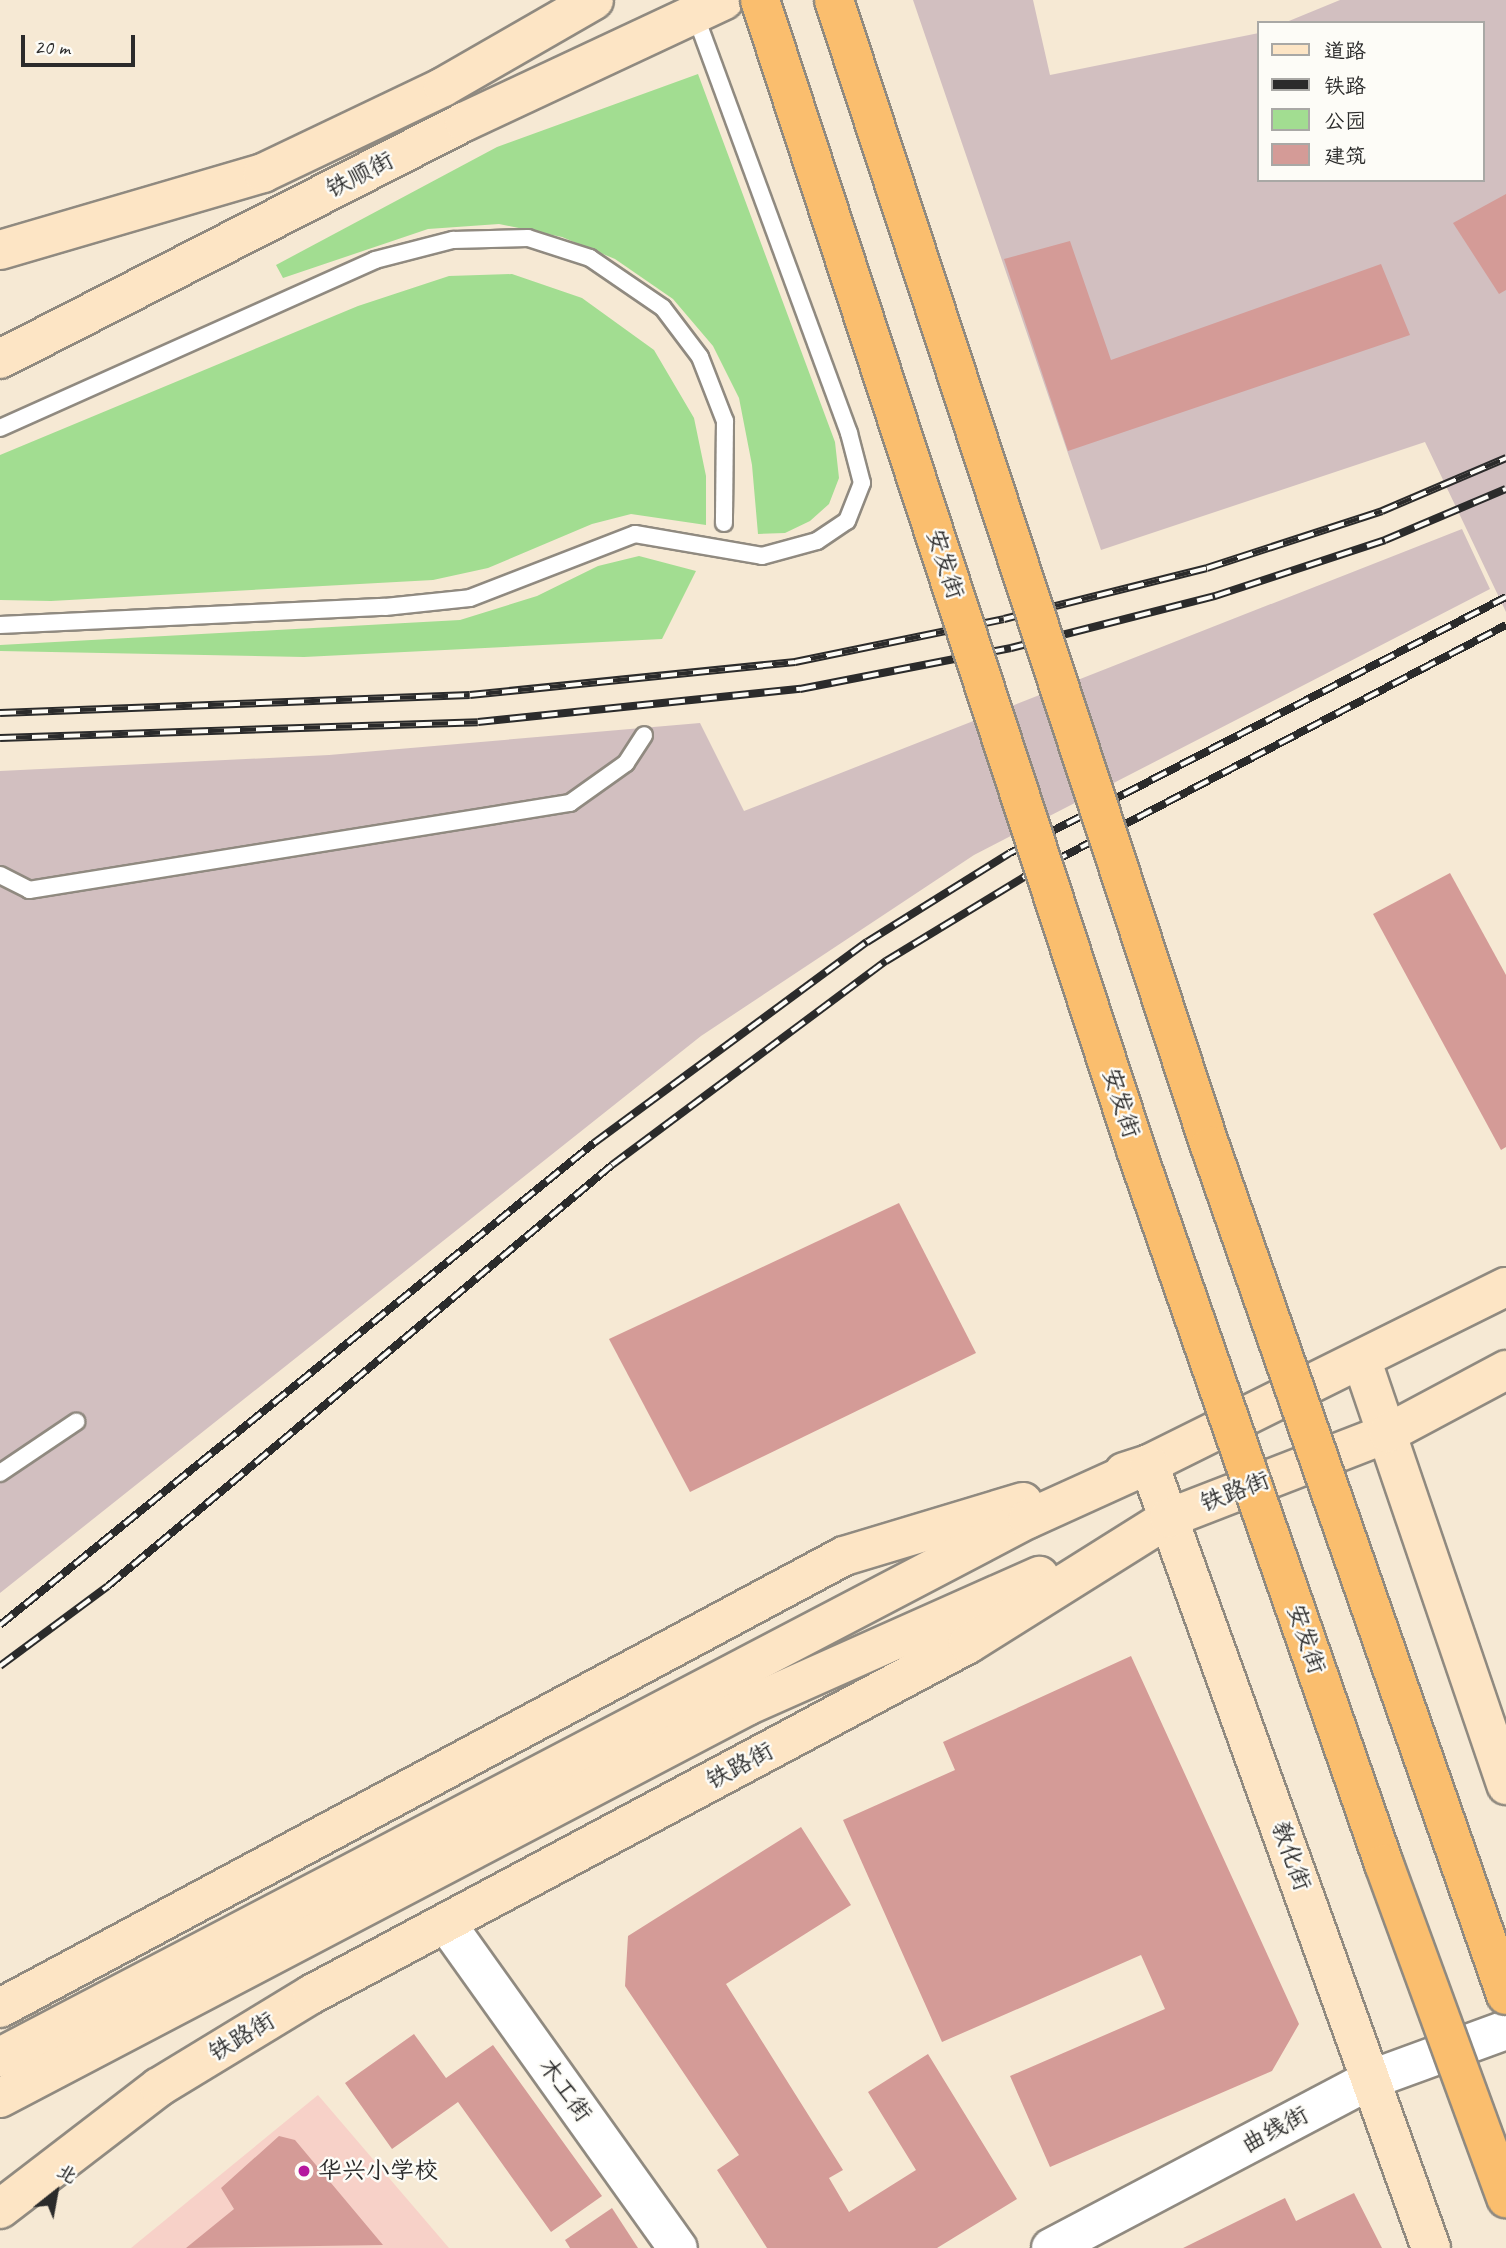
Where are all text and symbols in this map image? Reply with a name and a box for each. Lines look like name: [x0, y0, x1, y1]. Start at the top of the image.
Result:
scale bar: [24, 21, 138, 65]
legend: [1258, 21, 1485, 182]
text: 20 m: [34, 34, 70, 60]
text: 道路: [1324, 38, 1366, 64]
text: 铁路: [1324, 73, 1366, 99]
text: 公园: [1324, 108, 1366, 134]
text: 建筑: [1324, 143, 1366, 169]
street label: 铁顺街: [321, 146, 399, 204]
street label: 安发街: [920, 525, 970, 603]
street label: 安发街: [1096, 1064, 1146, 1142]
street label: 铁路街: [1196, 1466, 1274, 1518]
street label: 安发街: [1281, 1600, 1331, 1678]
street label: 铁路街: [701, 1736, 779, 1796]
street label: 教化街: [1265, 1817, 1317, 1895]
street label: 铁路街: [204, 2006, 280, 2068]
street label: 木工街: [532, 2052, 598, 2128]
street label: 曲线街: [1236, 2100, 1314, 2160]
north arrow: [21, 2157, 91, 2227]
place label: 华兴小学校: [318, 2157, 438, 2185]
text: 北: [52, 2159, 81, 2189]
marker: 华兴小学校: [296, 2163, 312, 2179]

